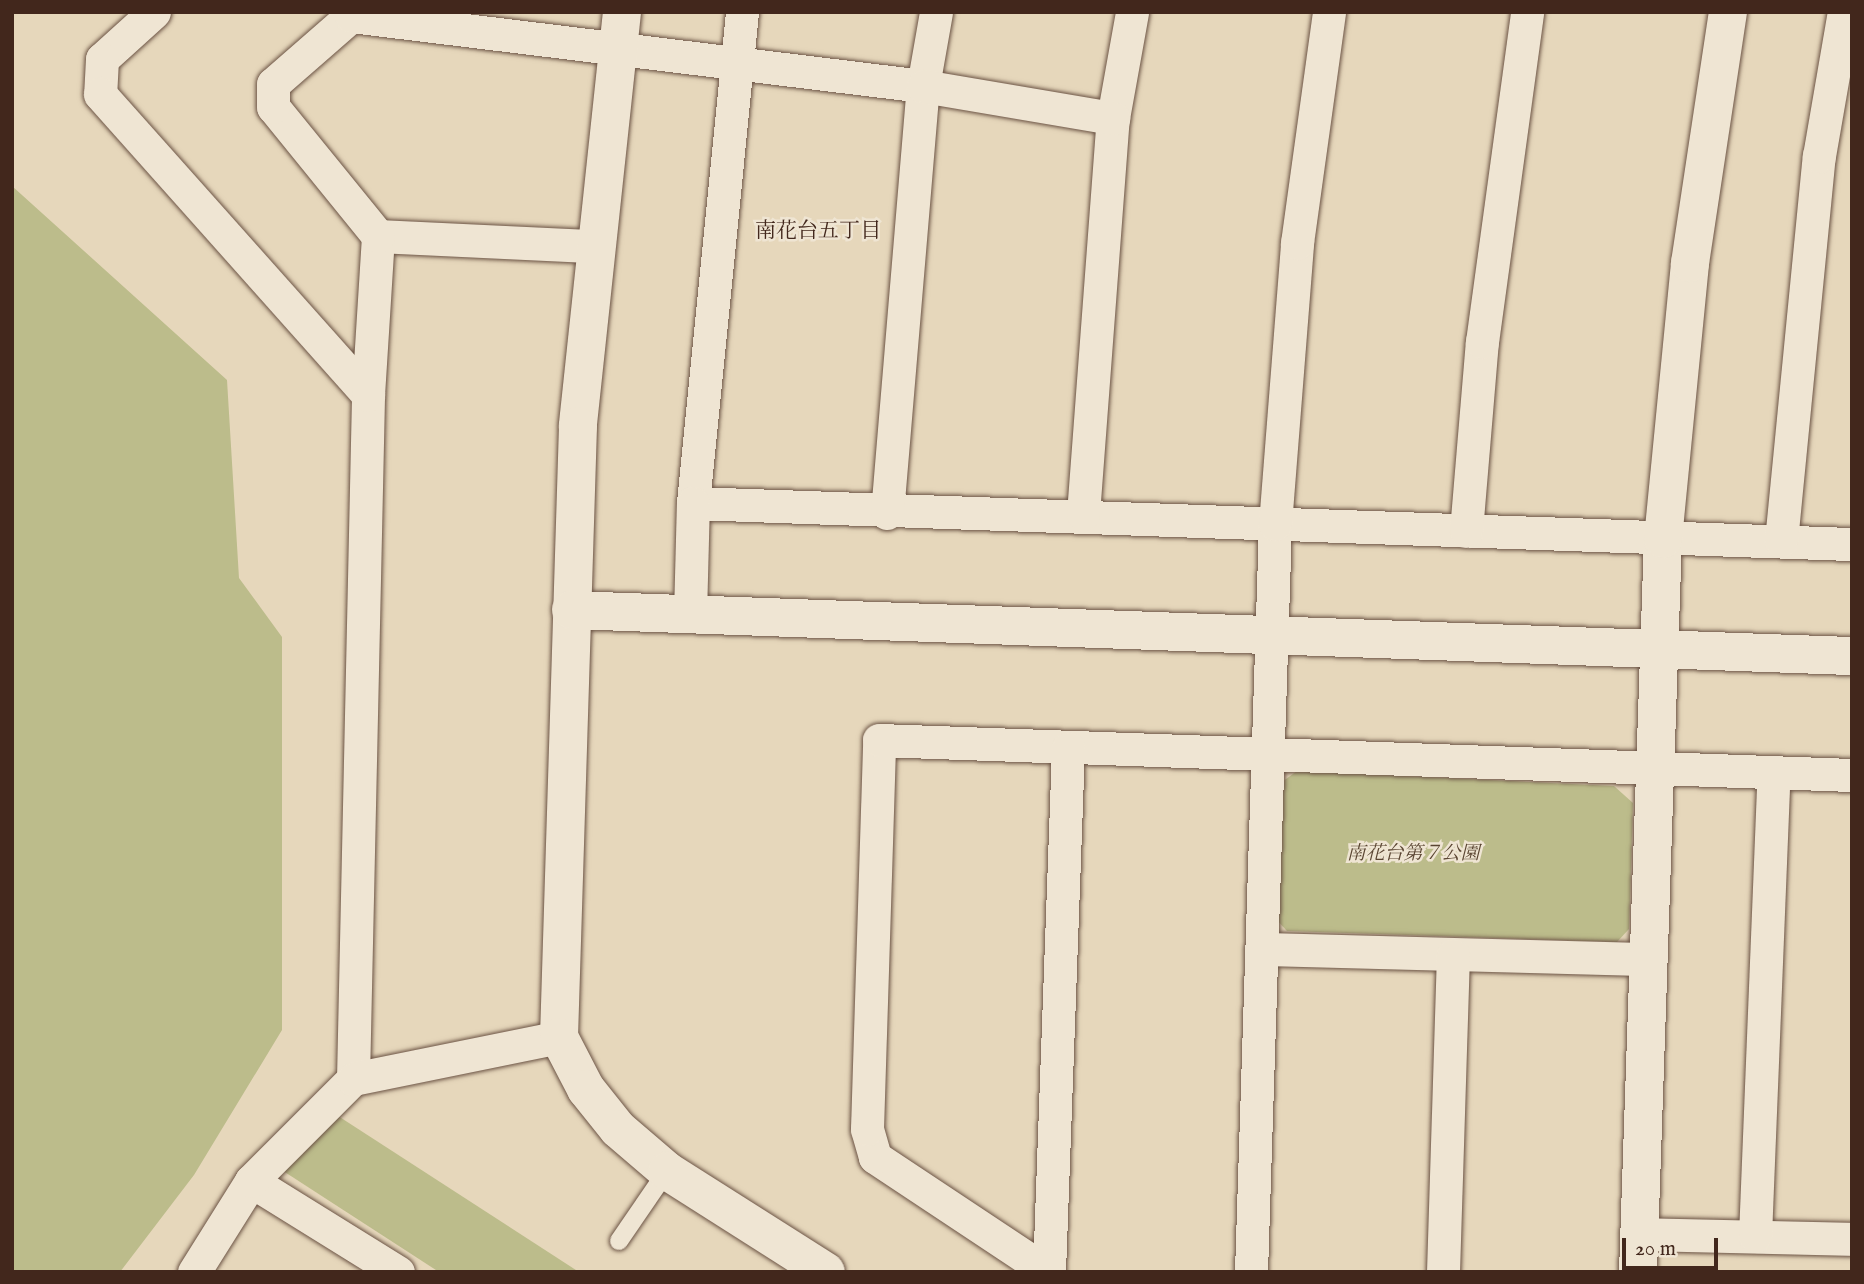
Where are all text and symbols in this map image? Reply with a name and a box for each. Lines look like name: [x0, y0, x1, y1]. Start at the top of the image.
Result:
district label: 南花台五丁目: [755, 219, 881, 245]
park label: 南花台第７公園: [1347, 844, 1479, 866]
scale bar: [1626, 1224, 1722, 1268]
text: 20 m: [1635, 1236, 1676, 1263]

